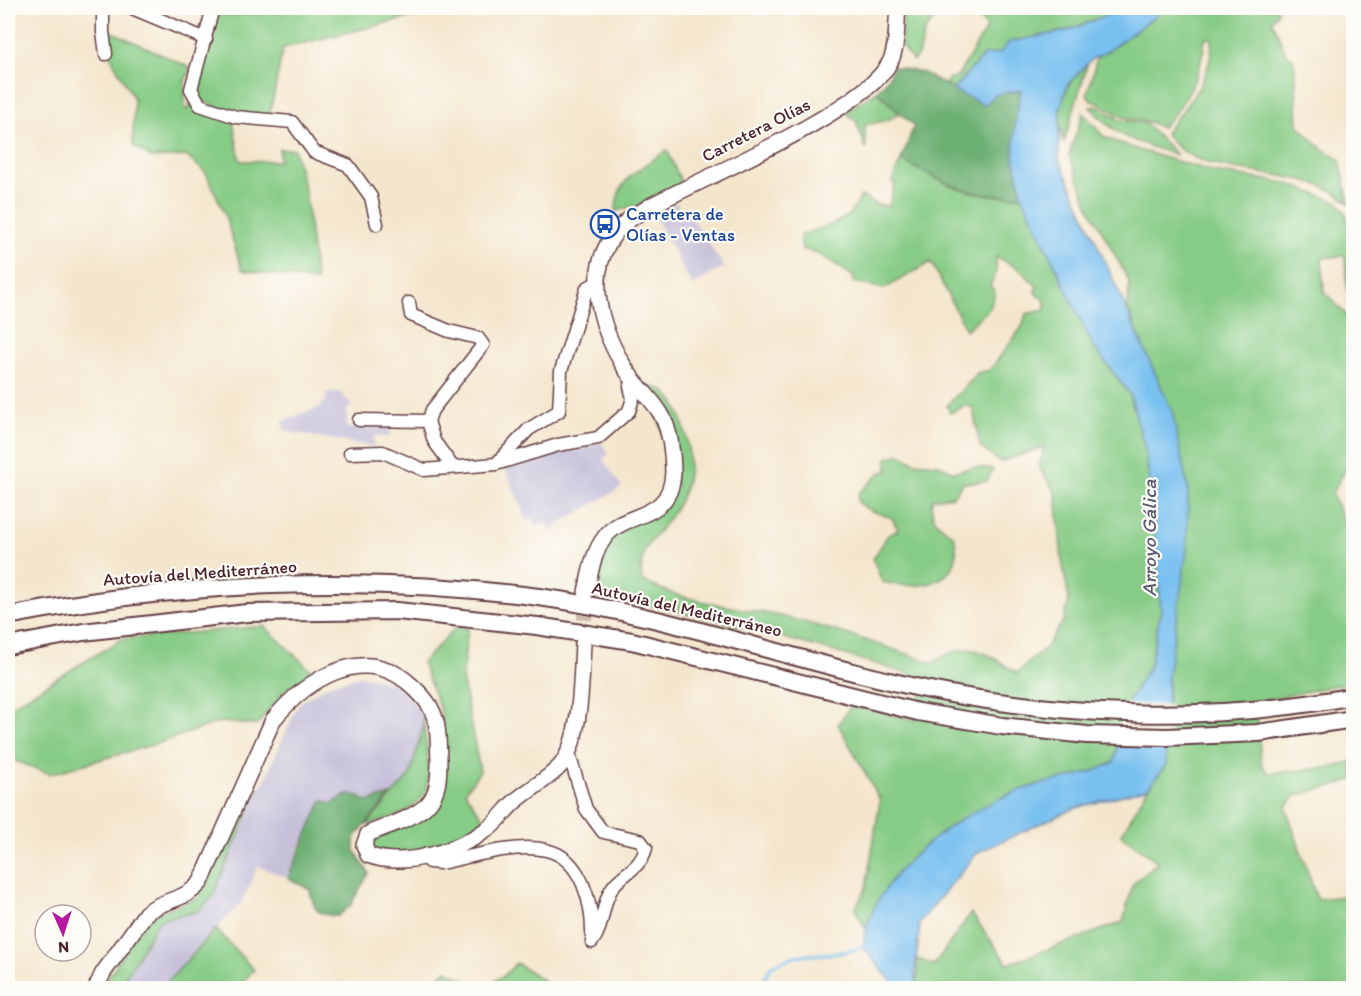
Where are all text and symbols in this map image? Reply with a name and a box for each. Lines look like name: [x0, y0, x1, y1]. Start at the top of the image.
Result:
street label: Carretera Olías: [698, 93, 814, 167]
place label: Carretera de Olías - Ventas: [626, 203, 735, 246]
bus stop icon: Carretera de Olías - Ventas: [589, 208, 621, 240]
water label: Arroyo Gálica: [1137, 479, 1161, 597]
street label: Autovía del Mediterráneo: [102, 555, 298, 591]
street label: Autovía del Mediterráneo: [590, 576, 784, 642]
north arrow: [33, 903, 93, 963]
text: N: [58, 938, 70, 957]

